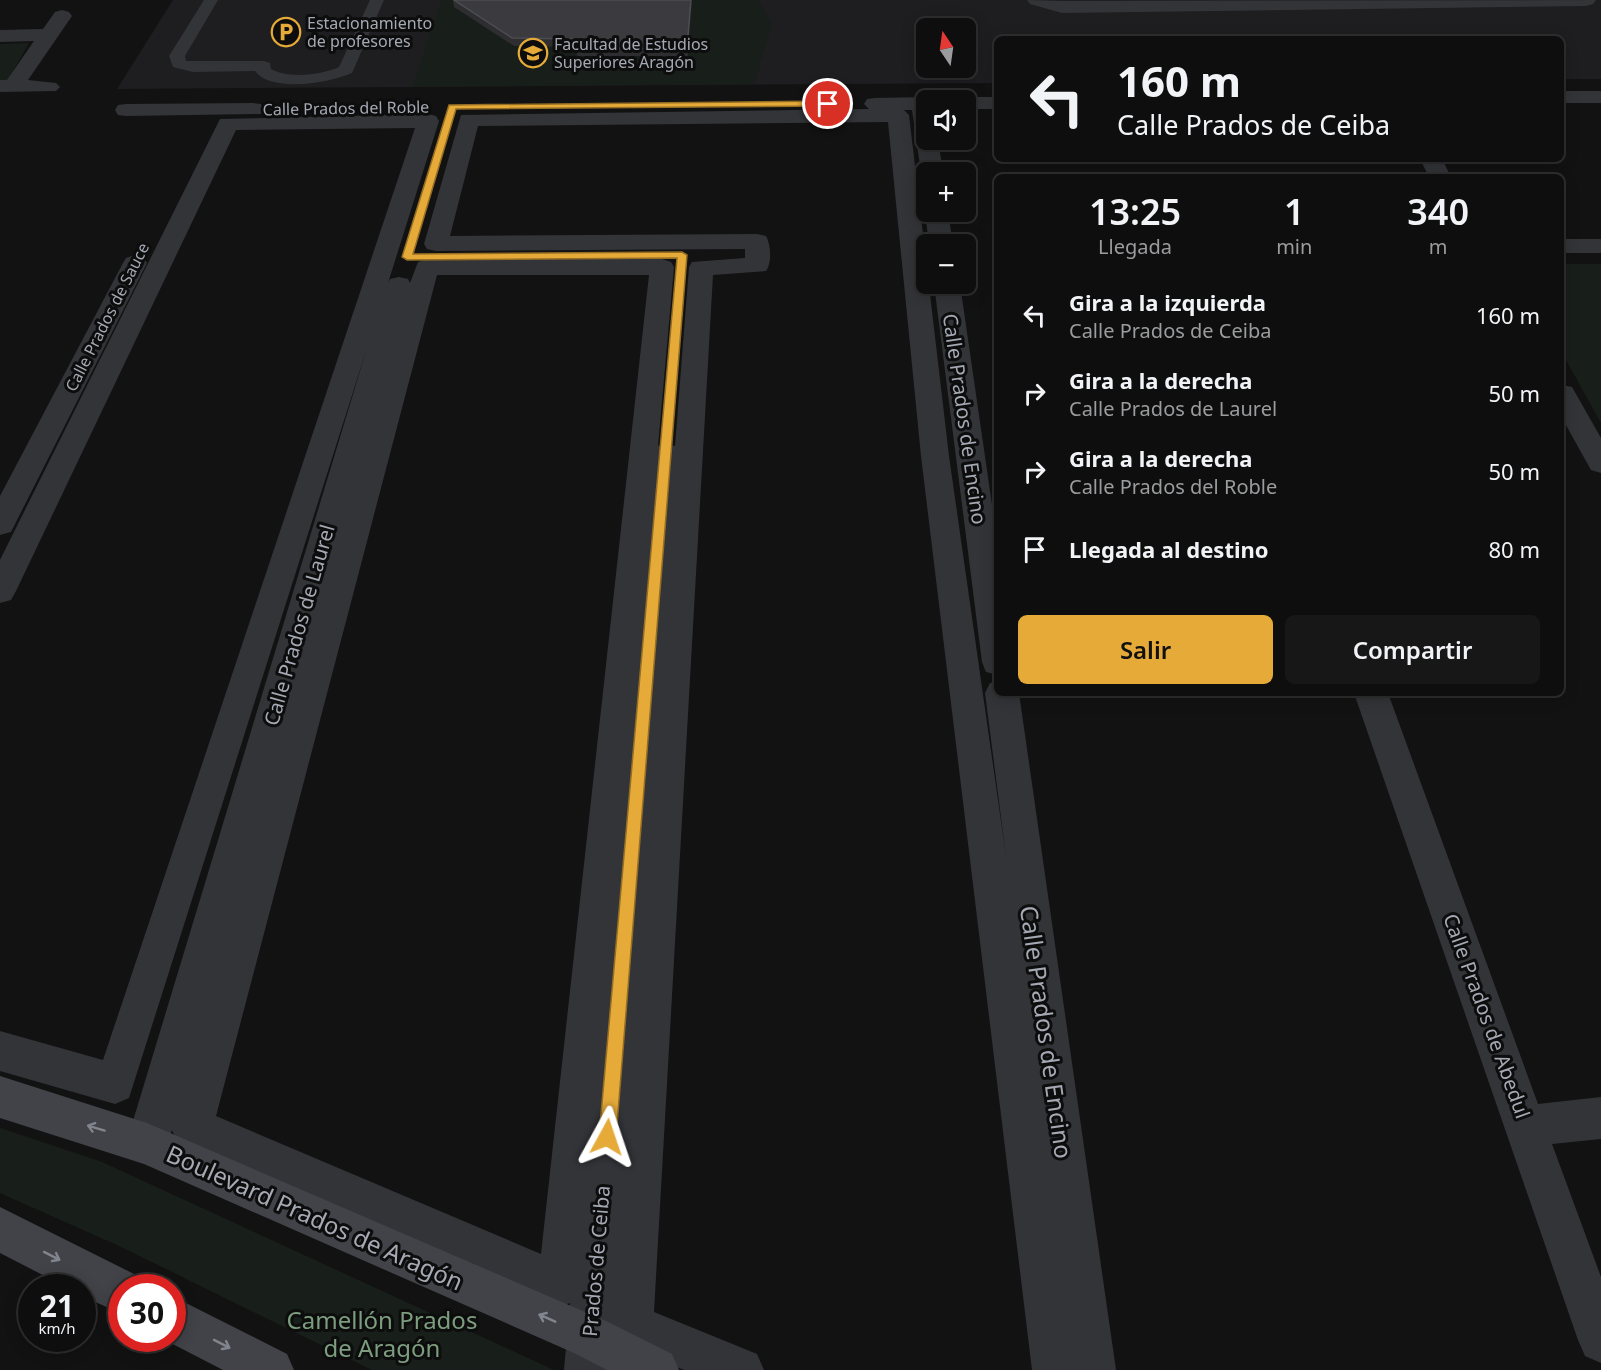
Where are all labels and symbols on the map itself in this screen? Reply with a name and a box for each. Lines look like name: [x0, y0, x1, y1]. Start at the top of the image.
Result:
place label: Estacionamiento de profesores: [307, 12, 432, 52]
parking icon: Estacionamiento de profesores: [270, 16, 302, 48]
north arrow: [916, 18, 976, 78]
place label: Facultad de Estudios Superiores Aragón: [554, 33, 708, 73]
school or university icon: Facultad de Estudios Superiores Aragón: [517, 37, 549, 69]
pin: [802, 78, 853, 129]
street label: Calle Prados del Roble: [263, 96, 429, 120]
street label: Calle Prados de Sauce: [60, 239, 154, 395]
street label: Calle Prados de Encino: [937, 312, 993, 526]
street label: Calle Prados de Laurel: [257, 521, 341, 729]
street label: Calle Prados de Encino: [1013, 903, 1081, 1161]
street label: Calle Prados de Abedul: [1437, 910, 1537, 1122]
position arrow: [575, 1105, 639, 1169]
one-way arrow: [87, 1121, 106, 1132]
street label: Boulevard Prados de Aragón: [161, 1137, 469, 1297]
street label: Prados de Ceiba: [576, 1184, 616, 1338]
one-way arrow: [43, 1250, 60, 1262]
speed limit sign: 30: [108, 1274, 186, 1352]
park label: Camellón Prados de Aragón: [287, 1303, 477, 1364]
one-way arrow: [538, 1312, 556, 1323]
one-way arrow: [212, 1339, 230, 1351]

